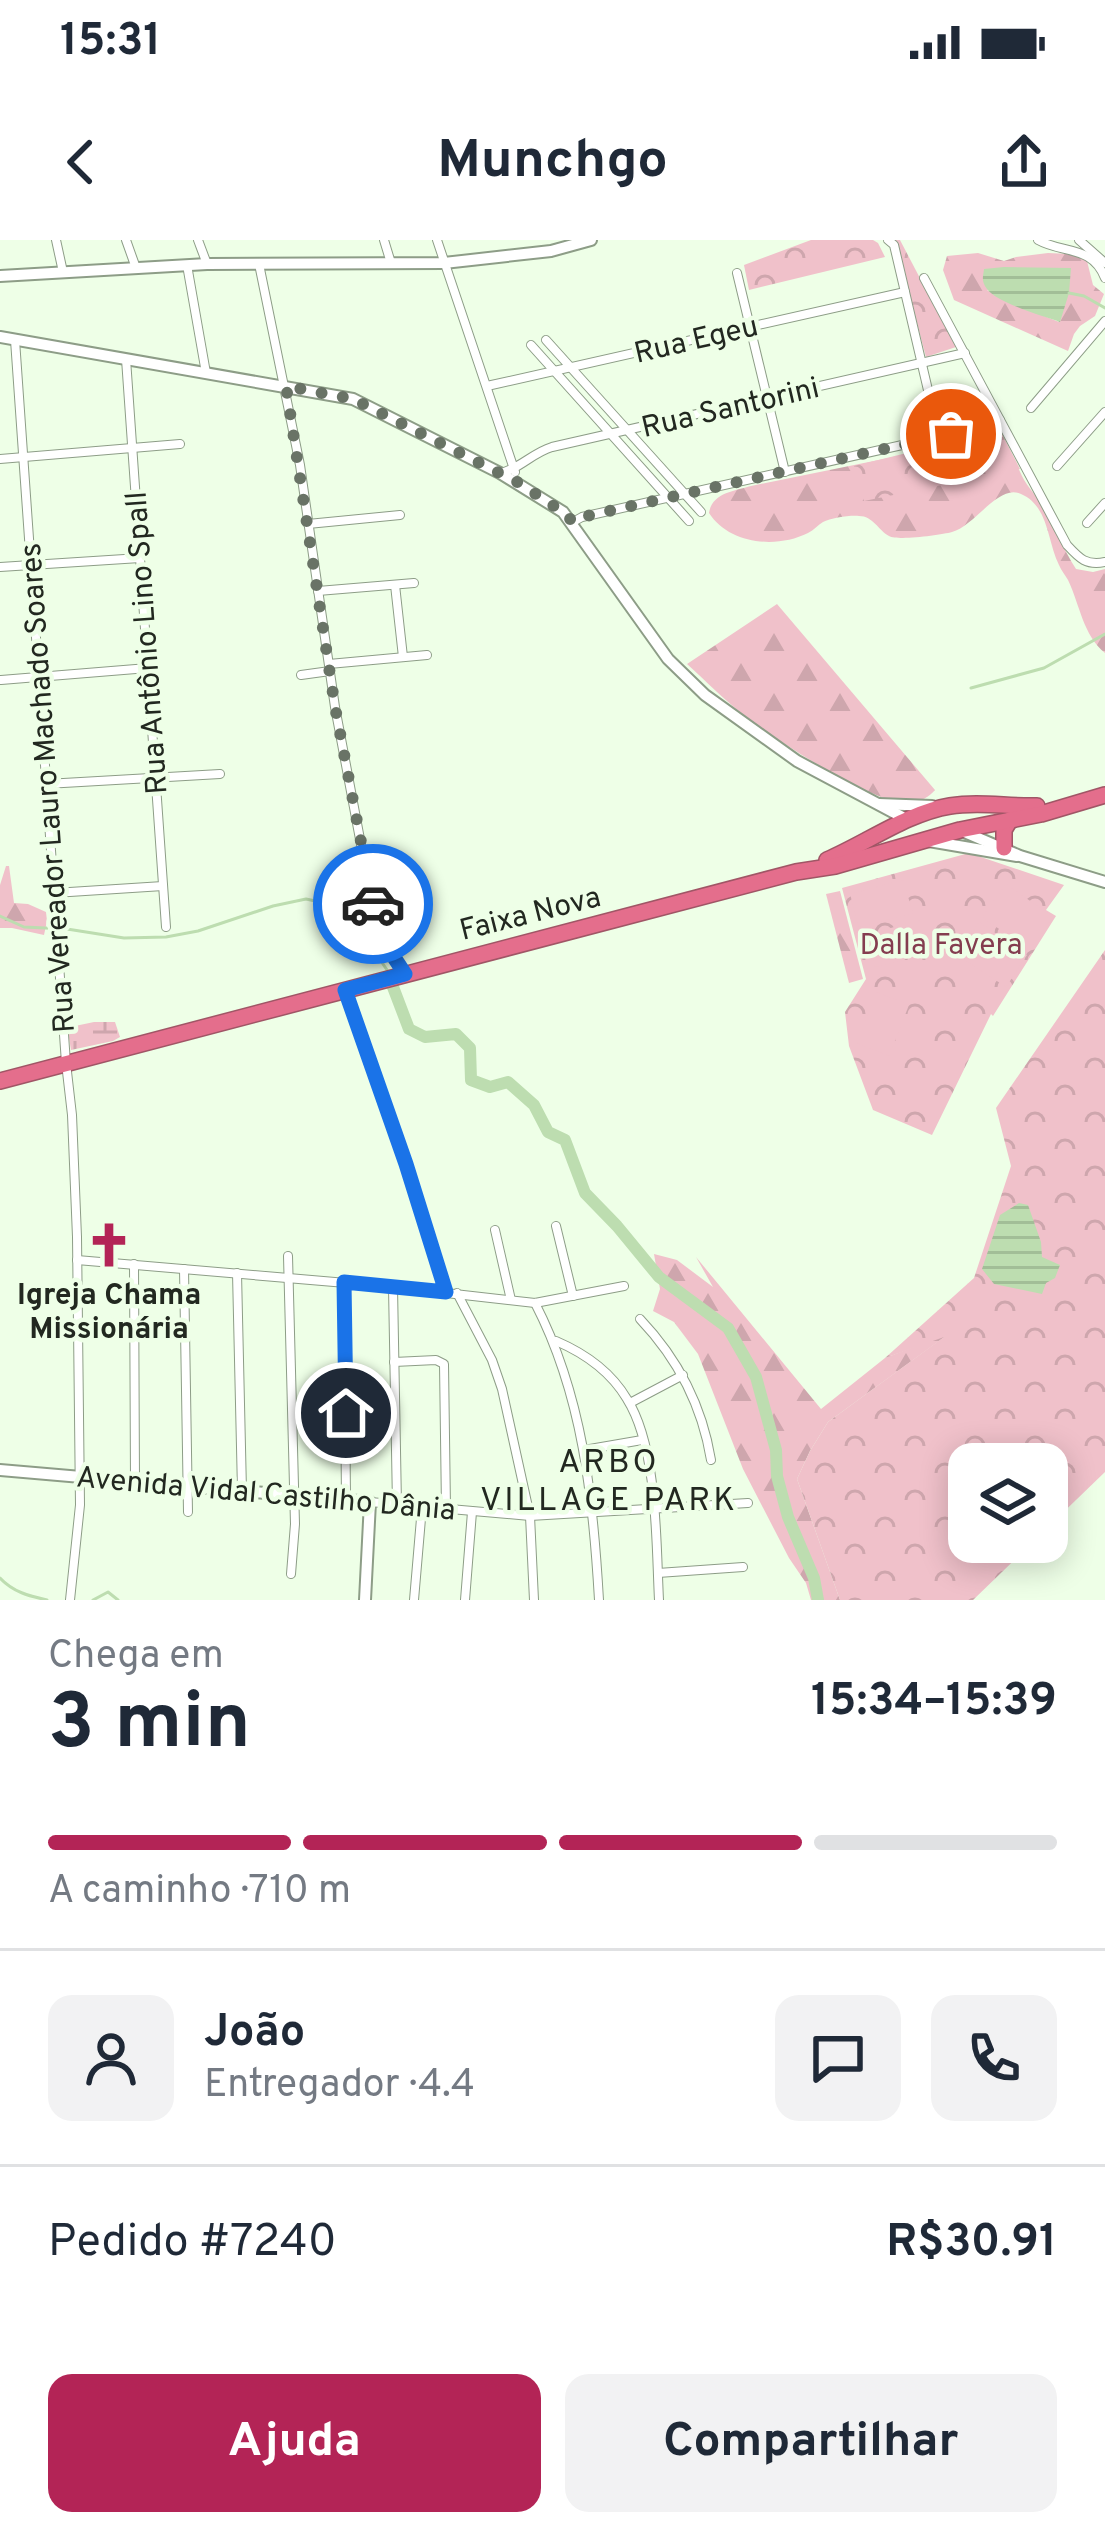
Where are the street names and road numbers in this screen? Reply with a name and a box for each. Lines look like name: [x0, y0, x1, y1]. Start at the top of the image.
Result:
street label: Rua Egeu: [631, 309, 762, 374]
street label: Rua Santorini: [638, 371, 823, 448]
street label: Rua Antônio Lino Spall: [119, 490, 178, 796]
street label: Rua Vereador Lauro Machado Soares: [14, 542, 85, 1034]
street label: Faixa Nova: [456, 880, 605, 951]
street label: Avenida Vidal Castilho Dânia: [74, 1460, 457, 1531]

